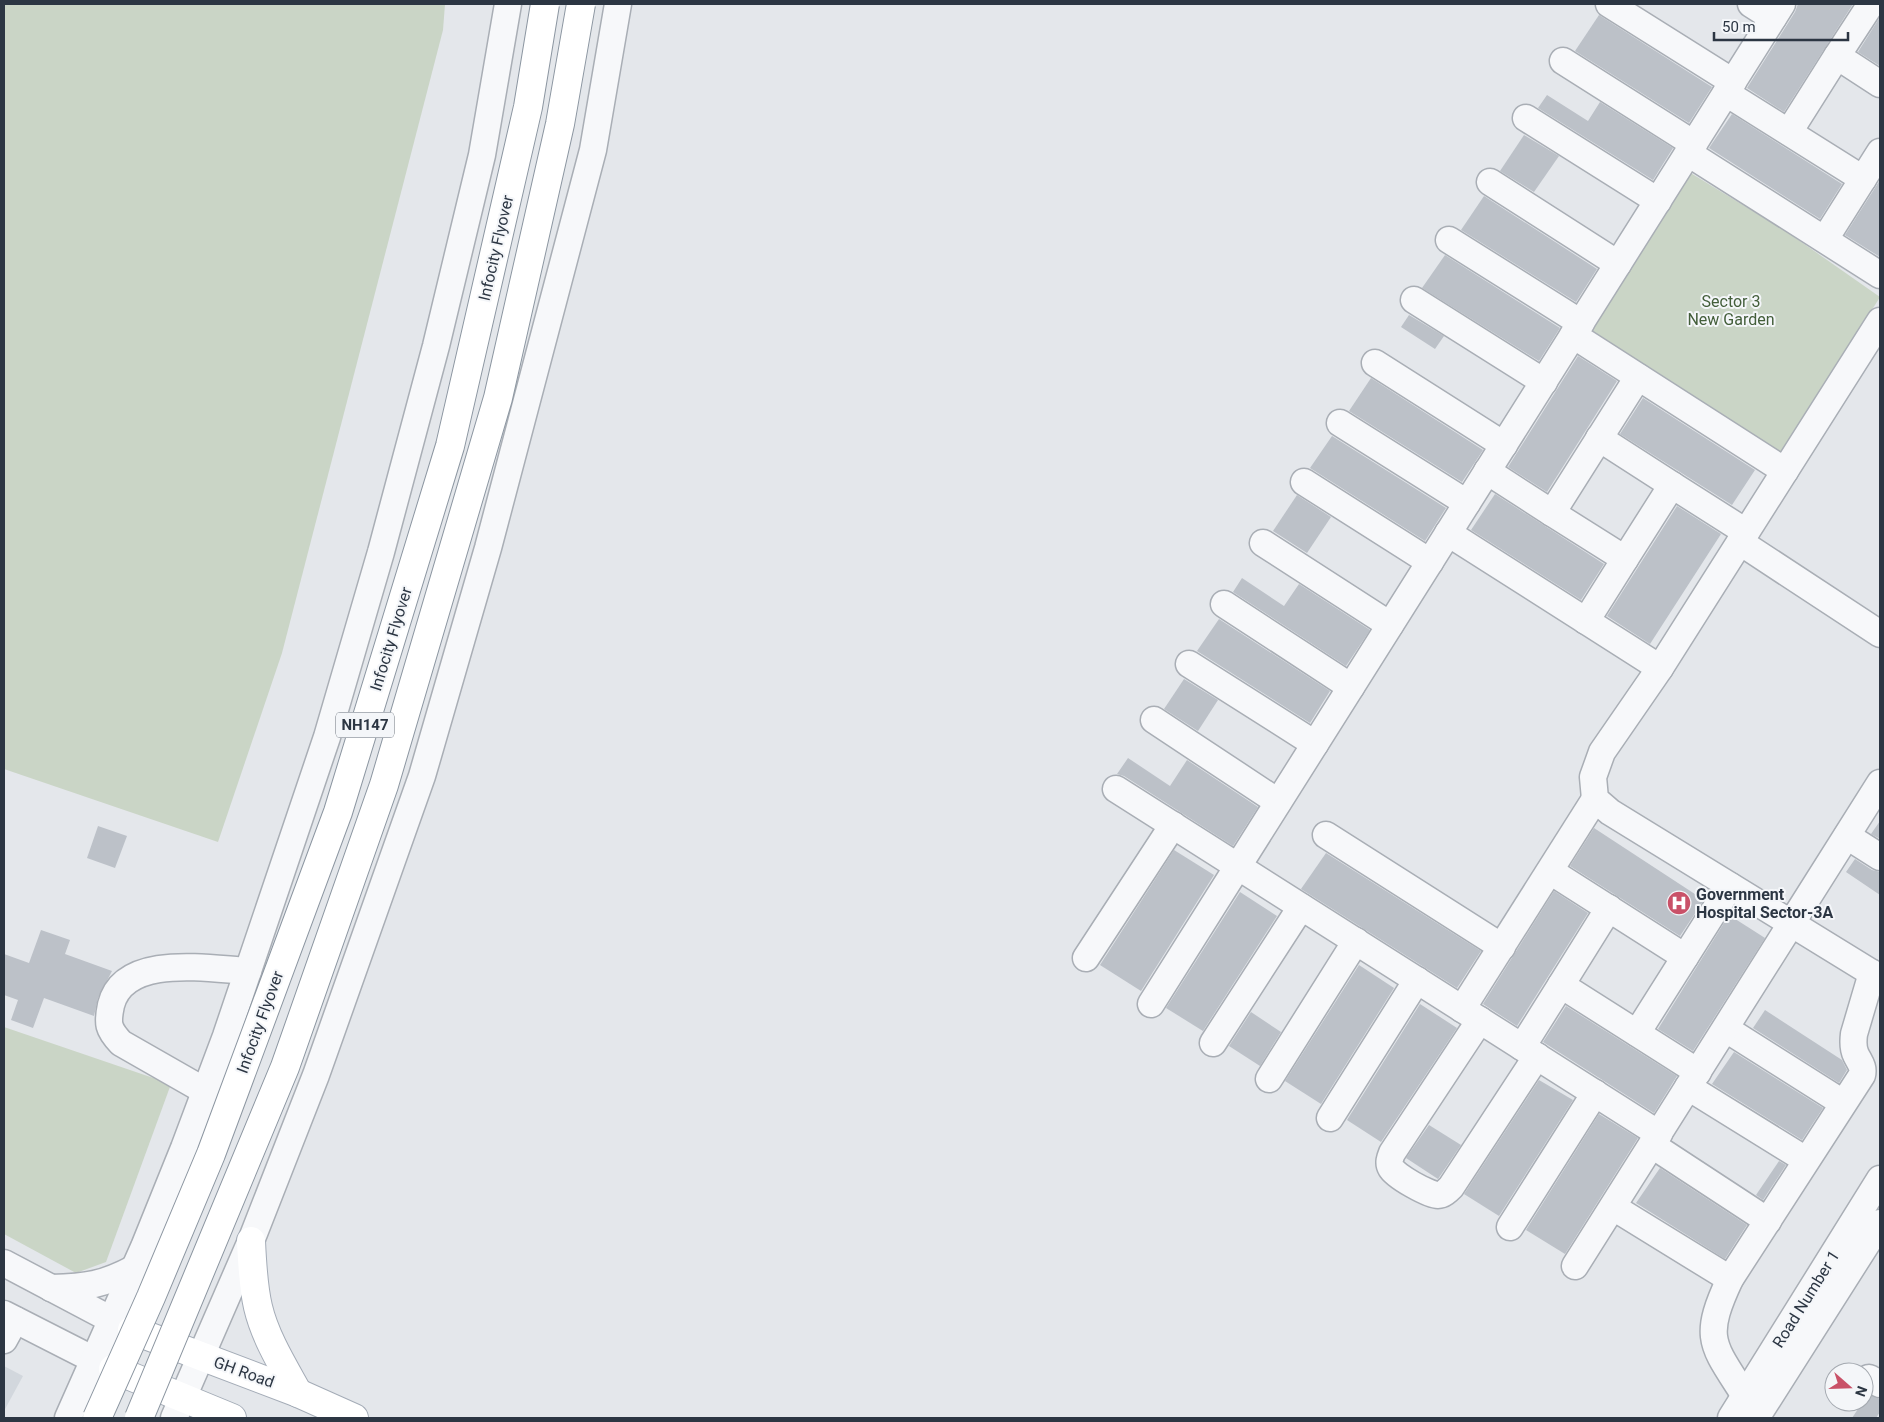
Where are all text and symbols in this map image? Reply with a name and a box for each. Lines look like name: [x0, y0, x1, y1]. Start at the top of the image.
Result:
scale bar: [1714, 10, 1848, 42]
text: 50 m: [1722, 18, 1756, 36]
street label: Infocity Flyover: [475, 193, 517, 303]
park label: Sector 3 New Garden: [1687, 292, 1775, 329]
street label: Infocity Flyover: [366, 584, 416, 693]
road number: NH147: [336, 712, 394, 738]
place label: Government Hospital Sector-3A: [1696, 885, 1833, 922]
hospital icon: Government Hospital Sector-3A: [1666, 890, 1692, 916]
street label: Infocity Flyover: [233, 968, 288, 1076]
street label: Road Number 1: [1769, 1247, 1843, 1351]
street label: GH Road: [211, 1352, 277, 1392]
north arrow: [1824, 1362, 1874, 1412]
text: N: [1852, 1384, 1870, 1399]

